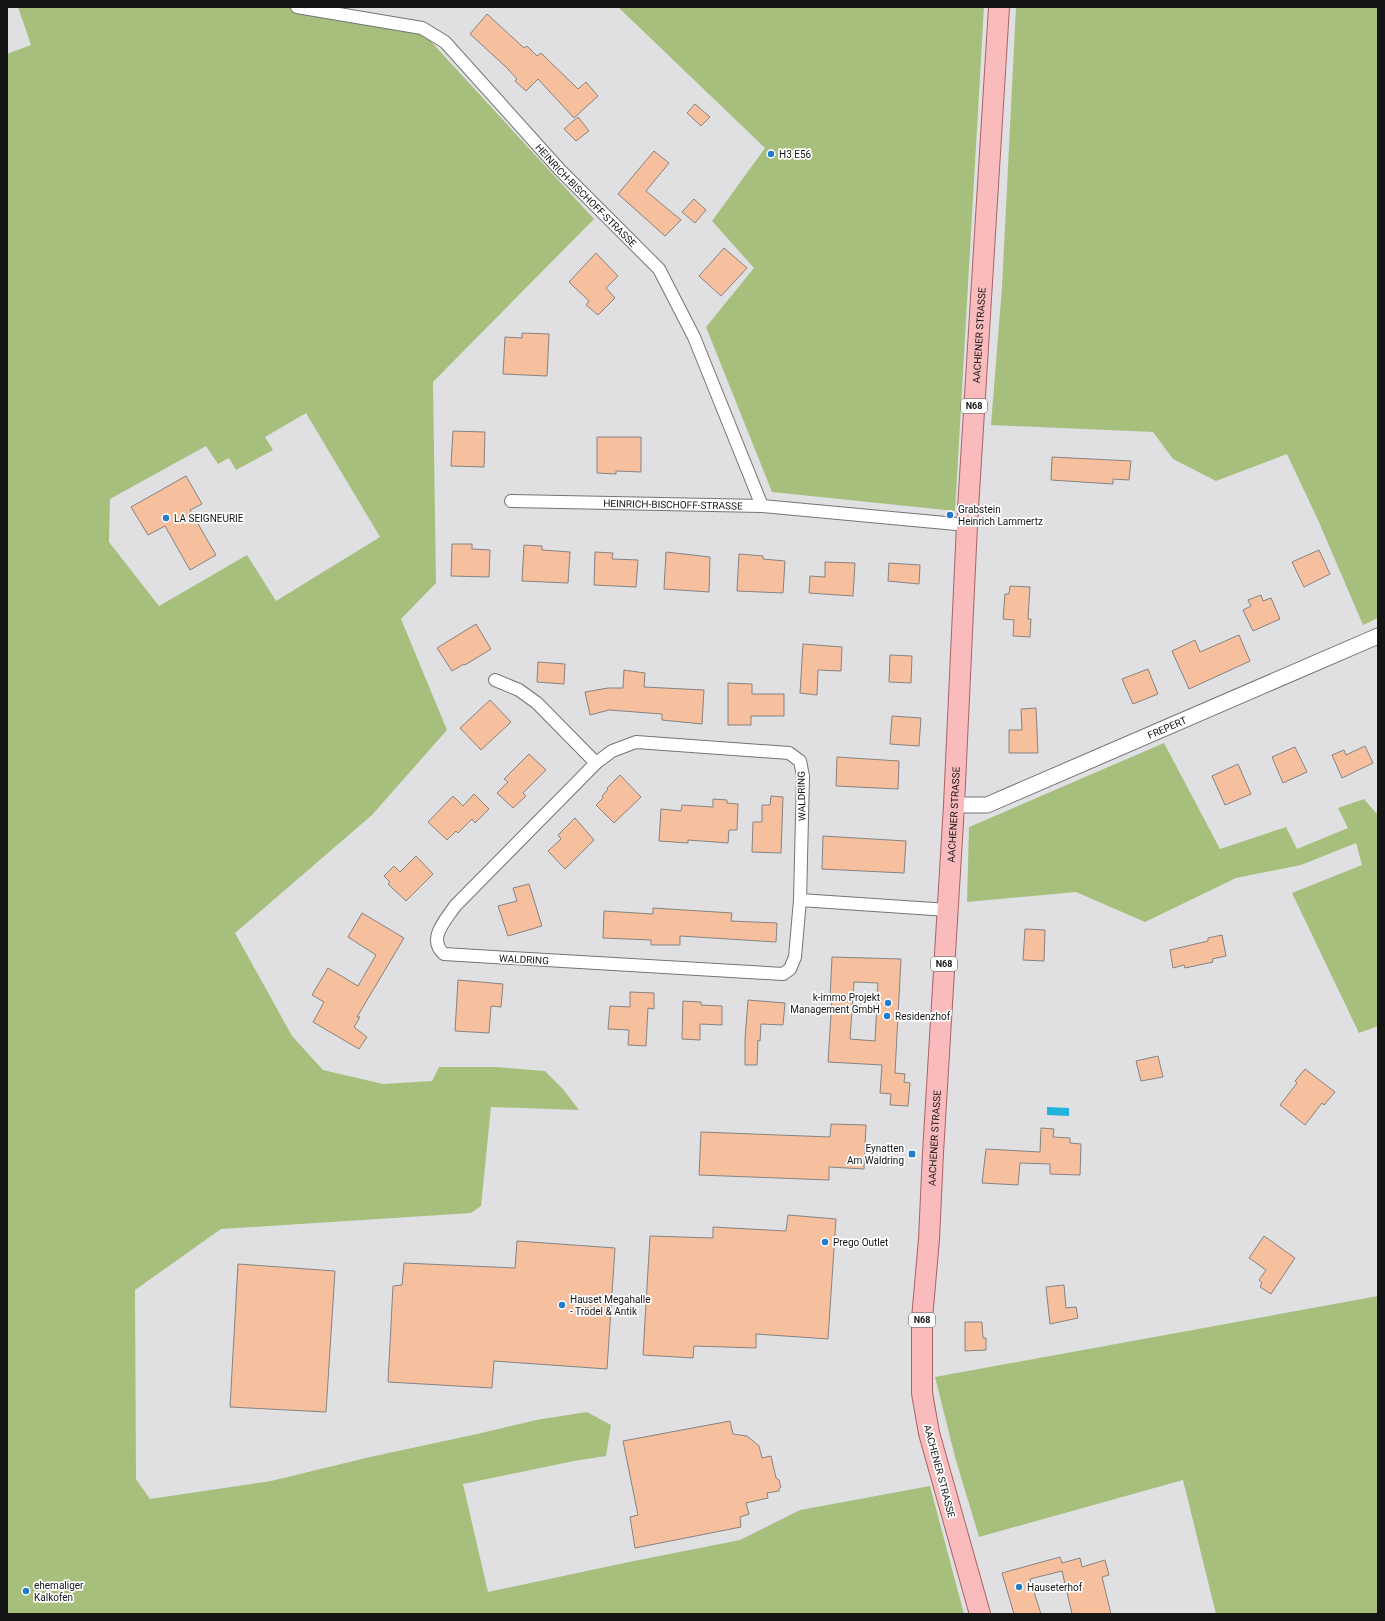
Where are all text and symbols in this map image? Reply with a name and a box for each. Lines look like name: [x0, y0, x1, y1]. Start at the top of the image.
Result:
street label: HEINRICH-BISCHOFF-STRASSE: [533, 142, 639, 249]
marker: H3 E56: [766, 149, 776, 159]
place label: H3 E56: [779, 149, 812, 160]
street label: AACHENER STRASSE: [971, 287, 988, 384]
road number: N68: [961, 399, 987, 413]
street label: HEINRICH-BISCHOFF-STRASSE: [603, 498, 743, 512]
place label: Grabstein Heinrich Lammertz: [958, 504, 1043, 527]
marker: Grabstein Heinrich Lammertz: [945, 510, 955, 520]
marker: LA SEIGNEURIE: [161, 513, 171, 523]
place label: LA SEIGNEURIE: [174, 513, 244, 524]
street label: FREPERT: [1146, 714, 1188, 741]
street label: AACHENER STRASSE: [946, 766, 962, 863]
street label: WALDRING: [796, 771, 807, 821]
street label: WALDRING: [499, 953, 549, 966]
road number: N68: [931, 957, 957, 971]
place label: k-immo Projekt Management GmbH: [790, 992, 880, 1015]
marker: k-immo Projekt Management GmbH: [883, 998, 893, 1008]
marker: Residenzhof: [882, 1011, 892, 1021]
place label: Residenzhof: [895, 1011, 951, 1022]
street label: AACHENER STRASSE: [926, 1090, 943, 1186]
place label: Eynatten Am Waldring: [847, 1143, 904, 1166]
marker: Eynatten Am Waldring: [907, 1149, 917, 1159]
marker: Prego Outlet: [820, 1237, 830, 1247]
place label: Prego Outlet: [833, 1237, 888, 1248]
place label: Hauset Megahalle - Trödel & Antik: [570, 1294, 651, 1317]
marker: Hauset Megahalle - Trödel & Antik: [557, 1300, 567, 1310]
road number: N68: [909, 1313, 935, 1327]
street label: AACHENER STRASSE: [922, 1423, 957, 1519]
place label: ehemaliger Kalkofen: [34, 1580, 84, 1603]
marker: Hauseterhof: [1014, 1582, 1024, 1592]
place label: Hauseterhof: [1027, 1582, 1083, 1593]
marker: ehemaliger Kalkofen: [21, 1586, 31, 1596]

